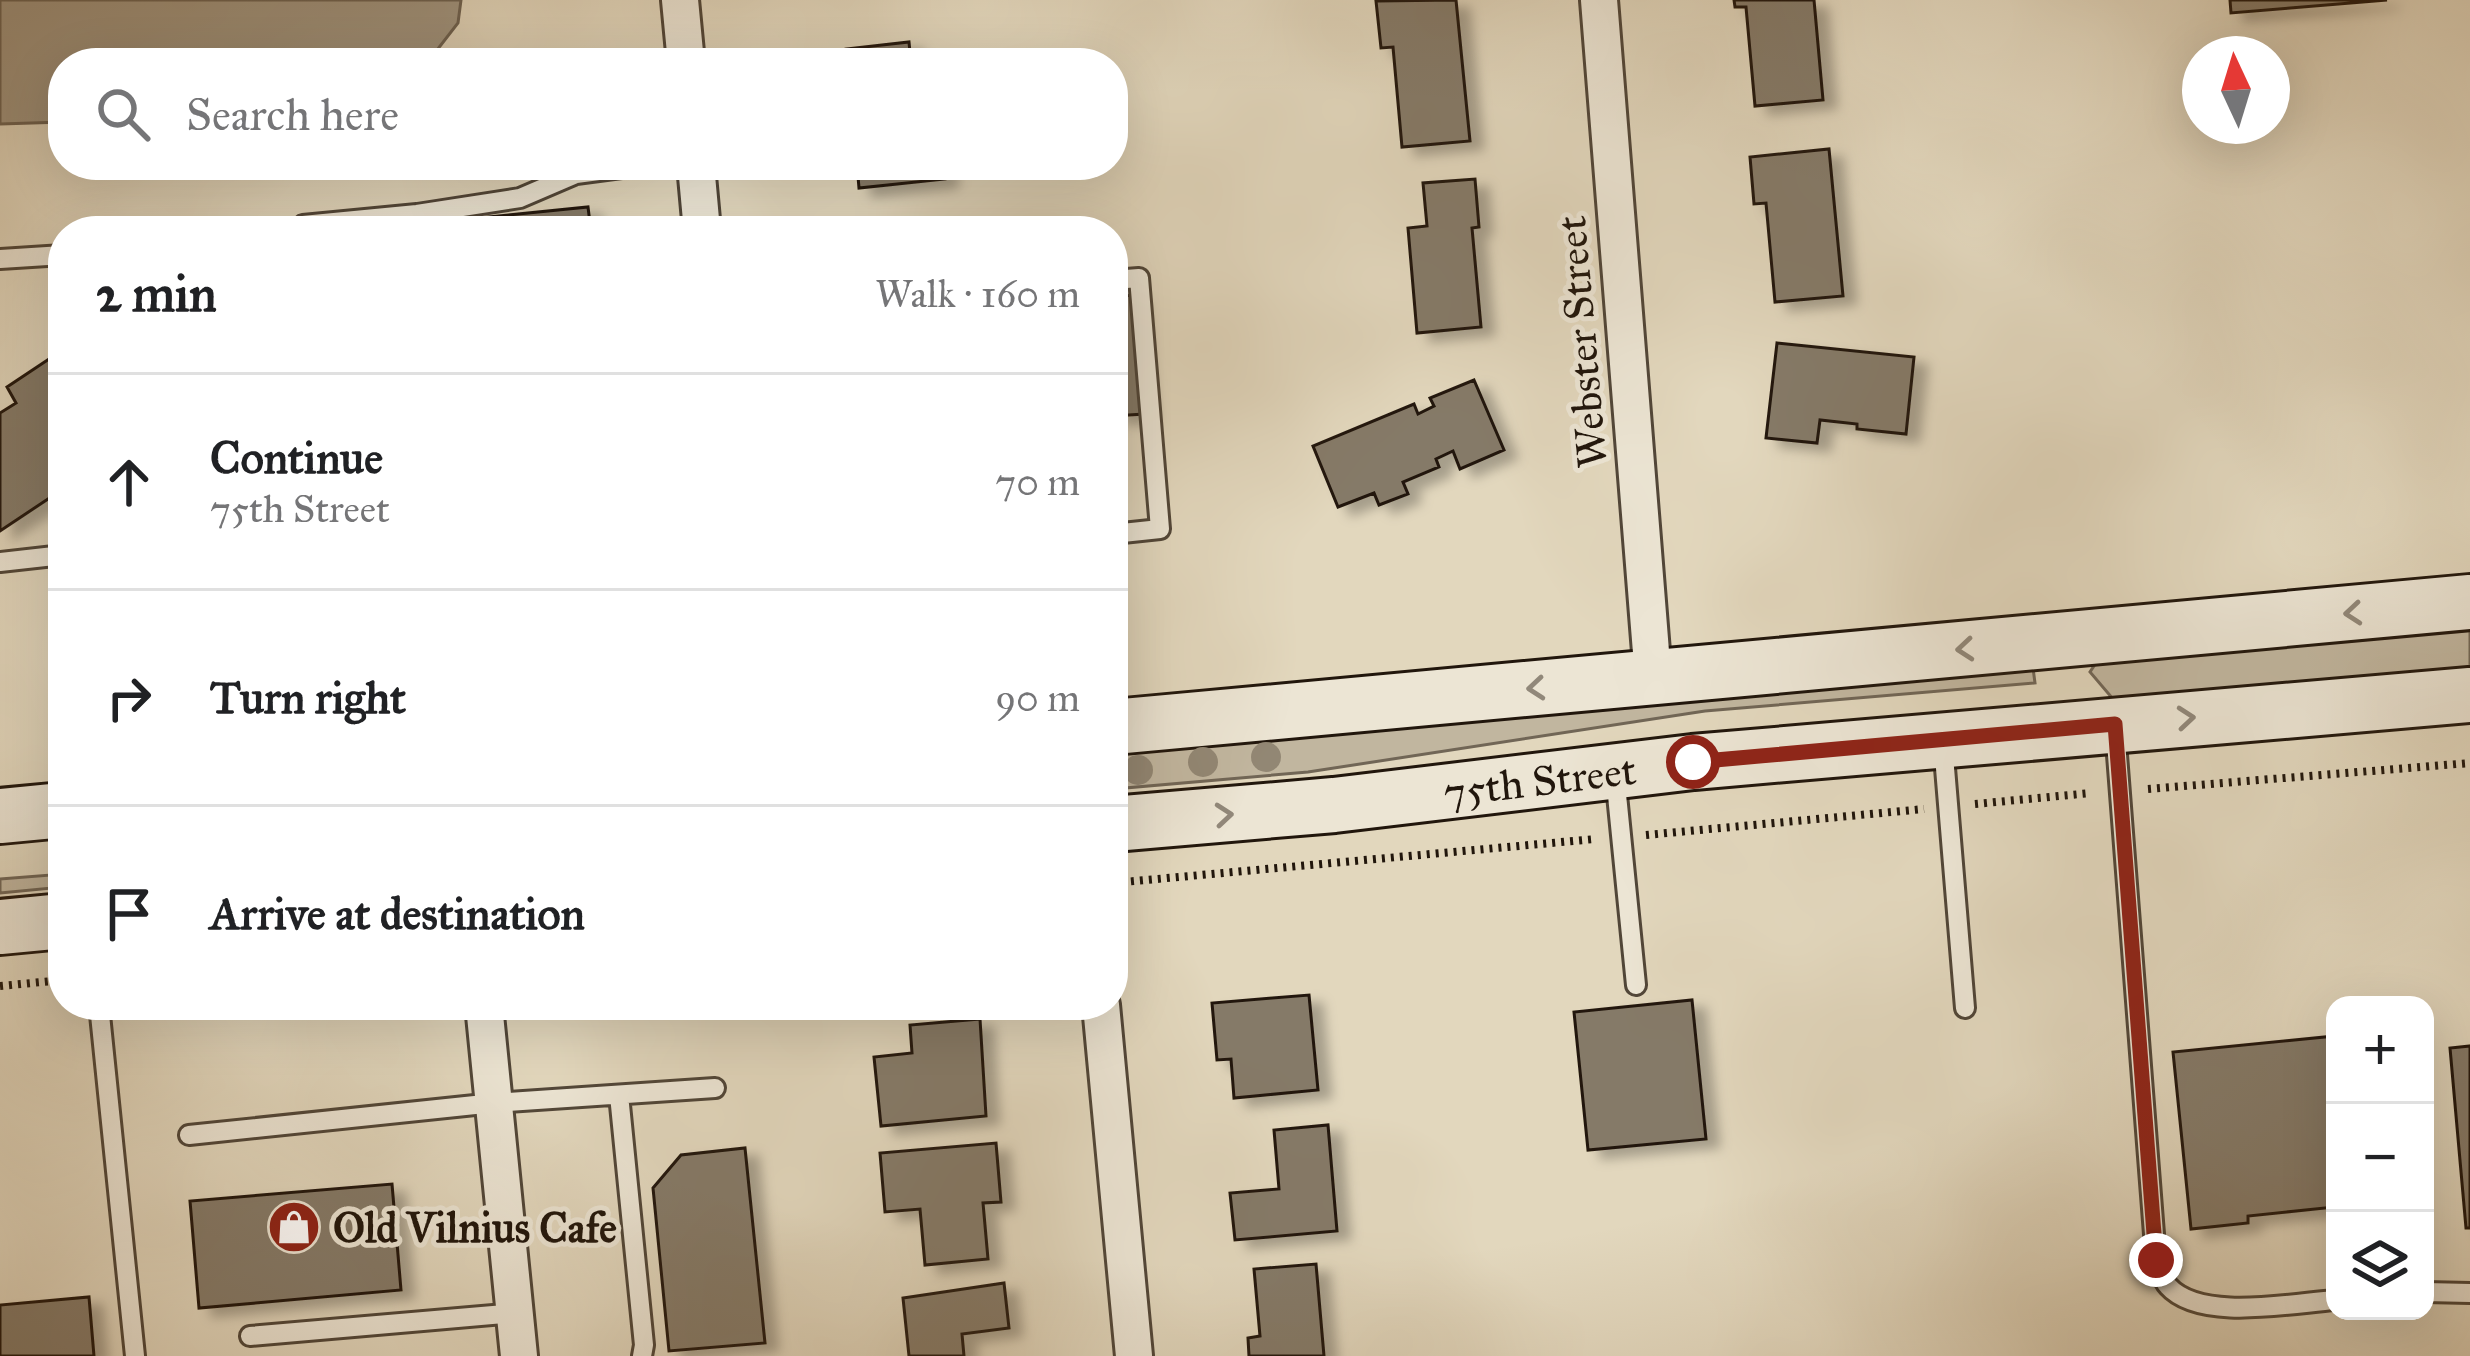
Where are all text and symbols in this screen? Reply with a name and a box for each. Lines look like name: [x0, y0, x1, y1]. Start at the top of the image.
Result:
north arrow: [2182, 36, 2290, 144]
search box: [48, 48, 1128, 180]
icon: search: [90, 81, 156, 147]
text: Search here: [186, 87, 399, 142]
street label: Webster Street: [1545, 214, 1619, 470]
text: 2 min: [96, 263, 217, 325]
text: Walk · 160 m: [875, 270, 1080, 318]
text: Continue: [210, 430, 383, 485]
icon: ahead: [96, 449, 162, 515]
text: 70 m: [995, 458, 1080, 506]
text: 75th Street: [210, 485, 390, 533]
one-way arrow: [2344, 600, 2363, 625]
one-way arrow: [1955, 636, 1974, 661]
icon: right: [96, 665, 162, 731]
text: Turn right: [210, 670, 406, 725]
text: 90 m: [995, 674, 1080, 722]
one-way arrow: [1526, 675, 1545, 700]
one-way arrow: [2176, 706, 2195, 732]
route start: [1666, 735, 1720, 789]
street label: 75th Street: [1441, 744, 1639, 819]
one-way arrow: [1215, 803, 1234, 828]
icon: arrive: [96, 881, 162, 947]
text: Arrive at destination: [210, 886, 585, 941]
map controls: [2326, 996, 2434, 1320]
button: +: [2326, 996, 2434, 1104]
button: −: [2326, 1104, 2434, 1212]
shop icon: Old Vilnius Cafe: [266, 1199, 322, 1255]
place label: Old Vilnius Cafe: [333, 1202, 617, 1254]
button: layers: [2326, 1212, 2434, 1320]
route end: [2129, 1233, 2183, 1287]

